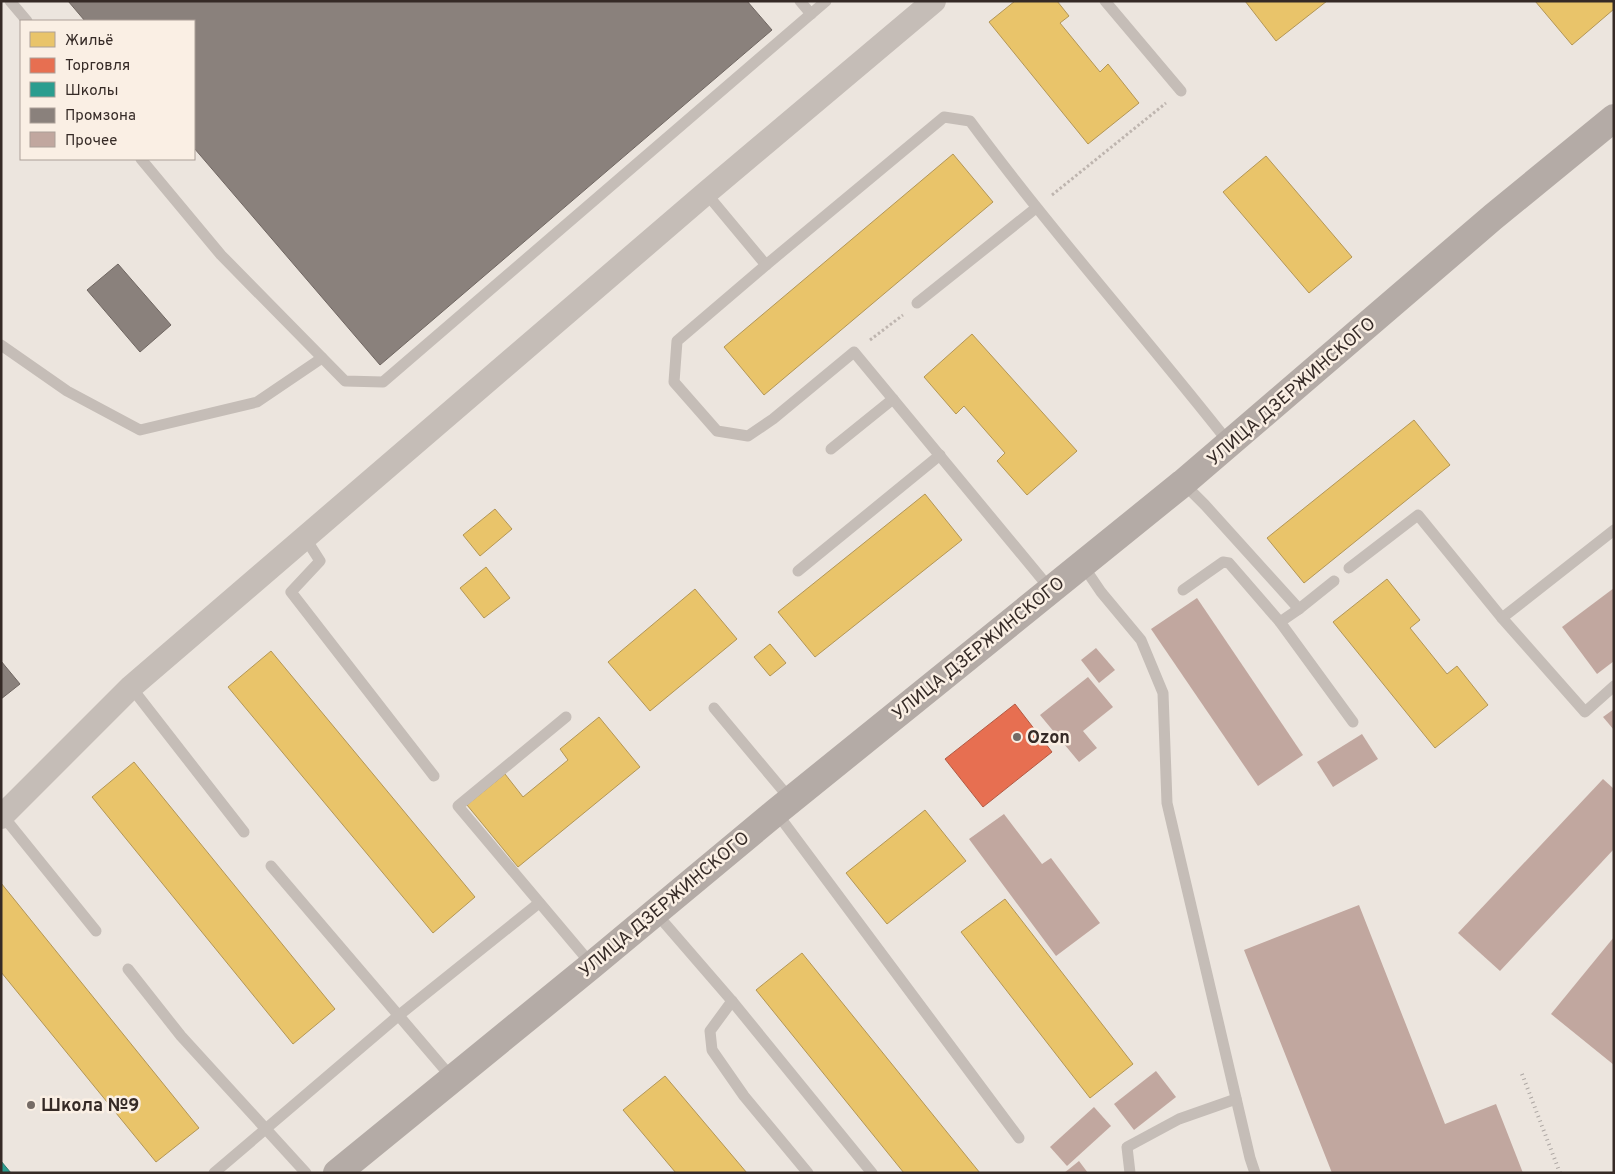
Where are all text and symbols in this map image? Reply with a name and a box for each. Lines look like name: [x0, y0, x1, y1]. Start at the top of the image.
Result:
legend: [20, 20, 195, 160]
text: Жильё: [65, 32, 113, 51]
text: Торговля: [65, 57, 130, 76]
text: Школы: [65, 82, 119, 101]
text: Промзона: [65, 107, 136, 126]
text: Прочее: [65, 132, 117, 151]
street label: УЛИЦА ДЗЕРЖИНСКОГО: [1203, 313, 1381, 472]
street label: УЛИЦА ДЗЕРЖИНСКОГО: [888, 572, 1070, 726]
place label: Ozon: [1027, 727, 1070, 750]
marker: Ozon: [1011, 731, 1023, 743]
street label: УЛИЦА ДЗЕРЖИНСКОГО: [575, 827, 755, 983]
place label: Школа №9: [41, 1095, 139, 1118]
marker: Школа №9: [25, 1099, 37, 1111]

